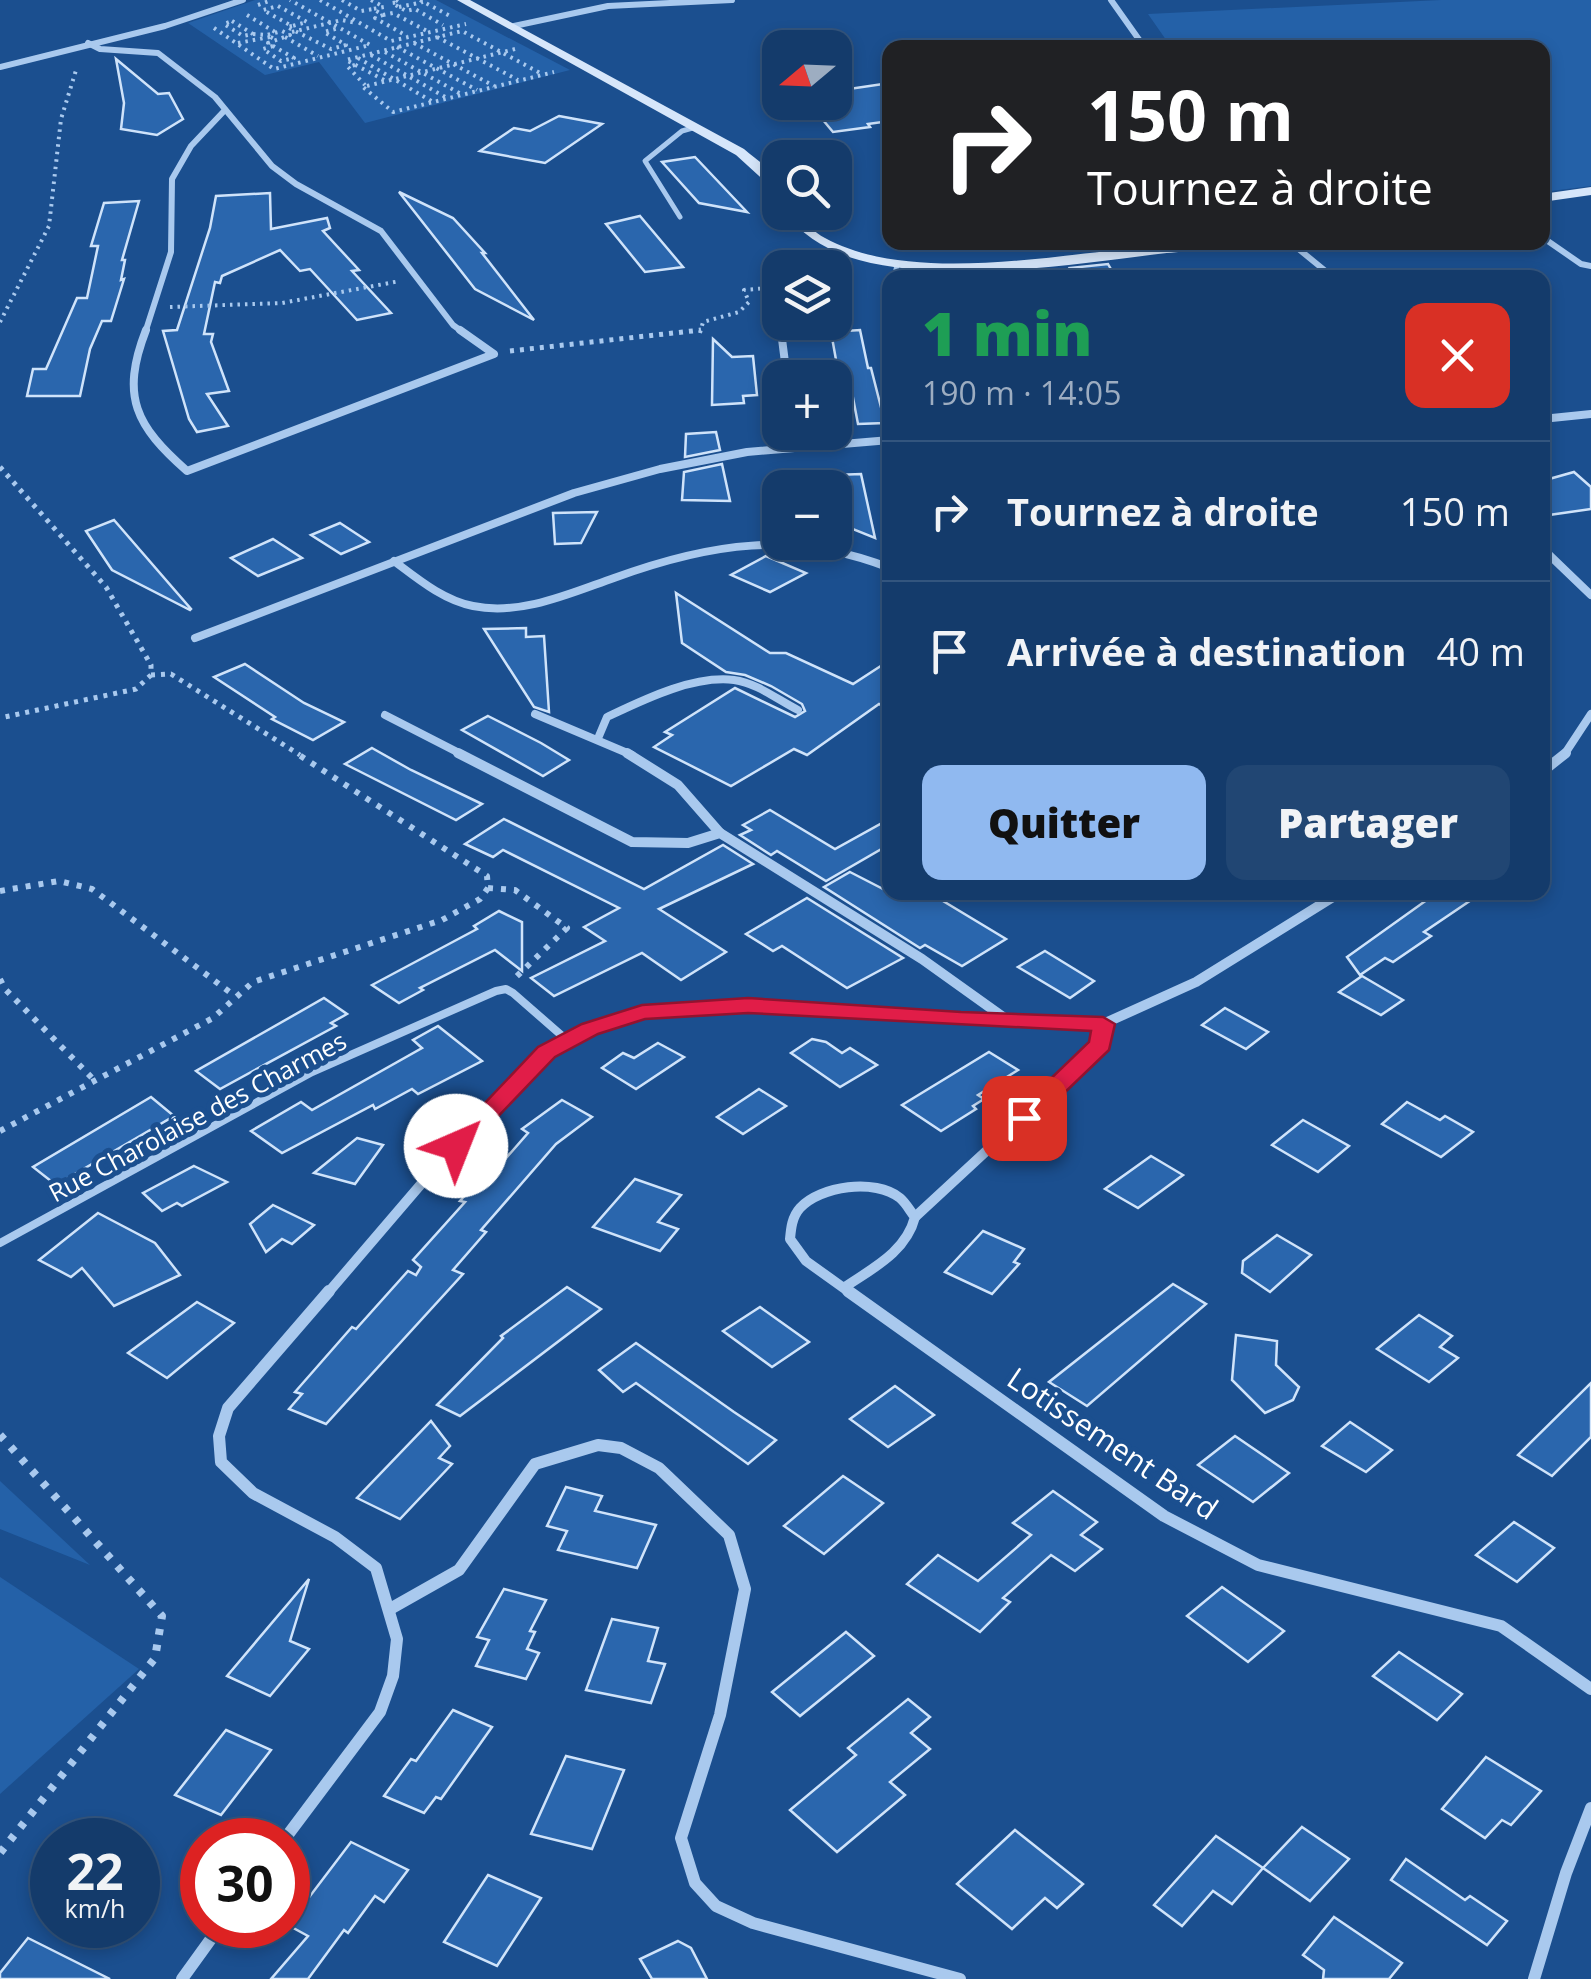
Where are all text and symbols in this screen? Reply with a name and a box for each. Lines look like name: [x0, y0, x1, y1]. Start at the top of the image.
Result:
north arrow: [762, 30, 852, 120]
map controls: [762, 30, 852, 560]
text: 150 m: [1087, 66, 1294, 162]
icon: right: [922, 80, 1052, 210]
button: search: [762, 140, 852, 230]
text: Tournez à droite: [1087, 157, 1433, 218]
button: layers: [762, 250, 852, 340]
text: 1 min: [922, 292, 1092, 374]
button: close: [1405, 303, 1510, 408]
button: +: [762, 360, 852, 450]
text: 190 m · 14:05: [922, 371, 1121, 414]
button: −: [762, 470, 852, 560]
icon: right: [922, 484, 977, 539]
text: Tournez à droite: [1007, 485, 1319, 537]
text: 150 m: [1400, 485, 1510, 537]
icon: arrive: [922, 624, 977, 679]
text: Arrivée à destination: [1007, 625, 1407, 677]
text: 40 m: [1437, 625, 1525, 677]
button: Quitter: [922, 765, 1206, 880]
button: Partager: [1226, 765, 1510, 880]
street label: Rue Charolaise des Charmes: [42, 1023, 352, 1209]
pin: [982, 1076, 1067, 1161]
icon: arrive: [997, 1091, 1052, 1146]
position arrow: [404, 1094, 508, 1198]
street label: Lotissement Bard: [1000, 1357, 1226, 1529]
speed limit sign: 30: [180, 1818, 310, 1948]
text: 22: [66, 1837, 124, 1905]
text: km/h: [65, 1891, 125, 1925]

